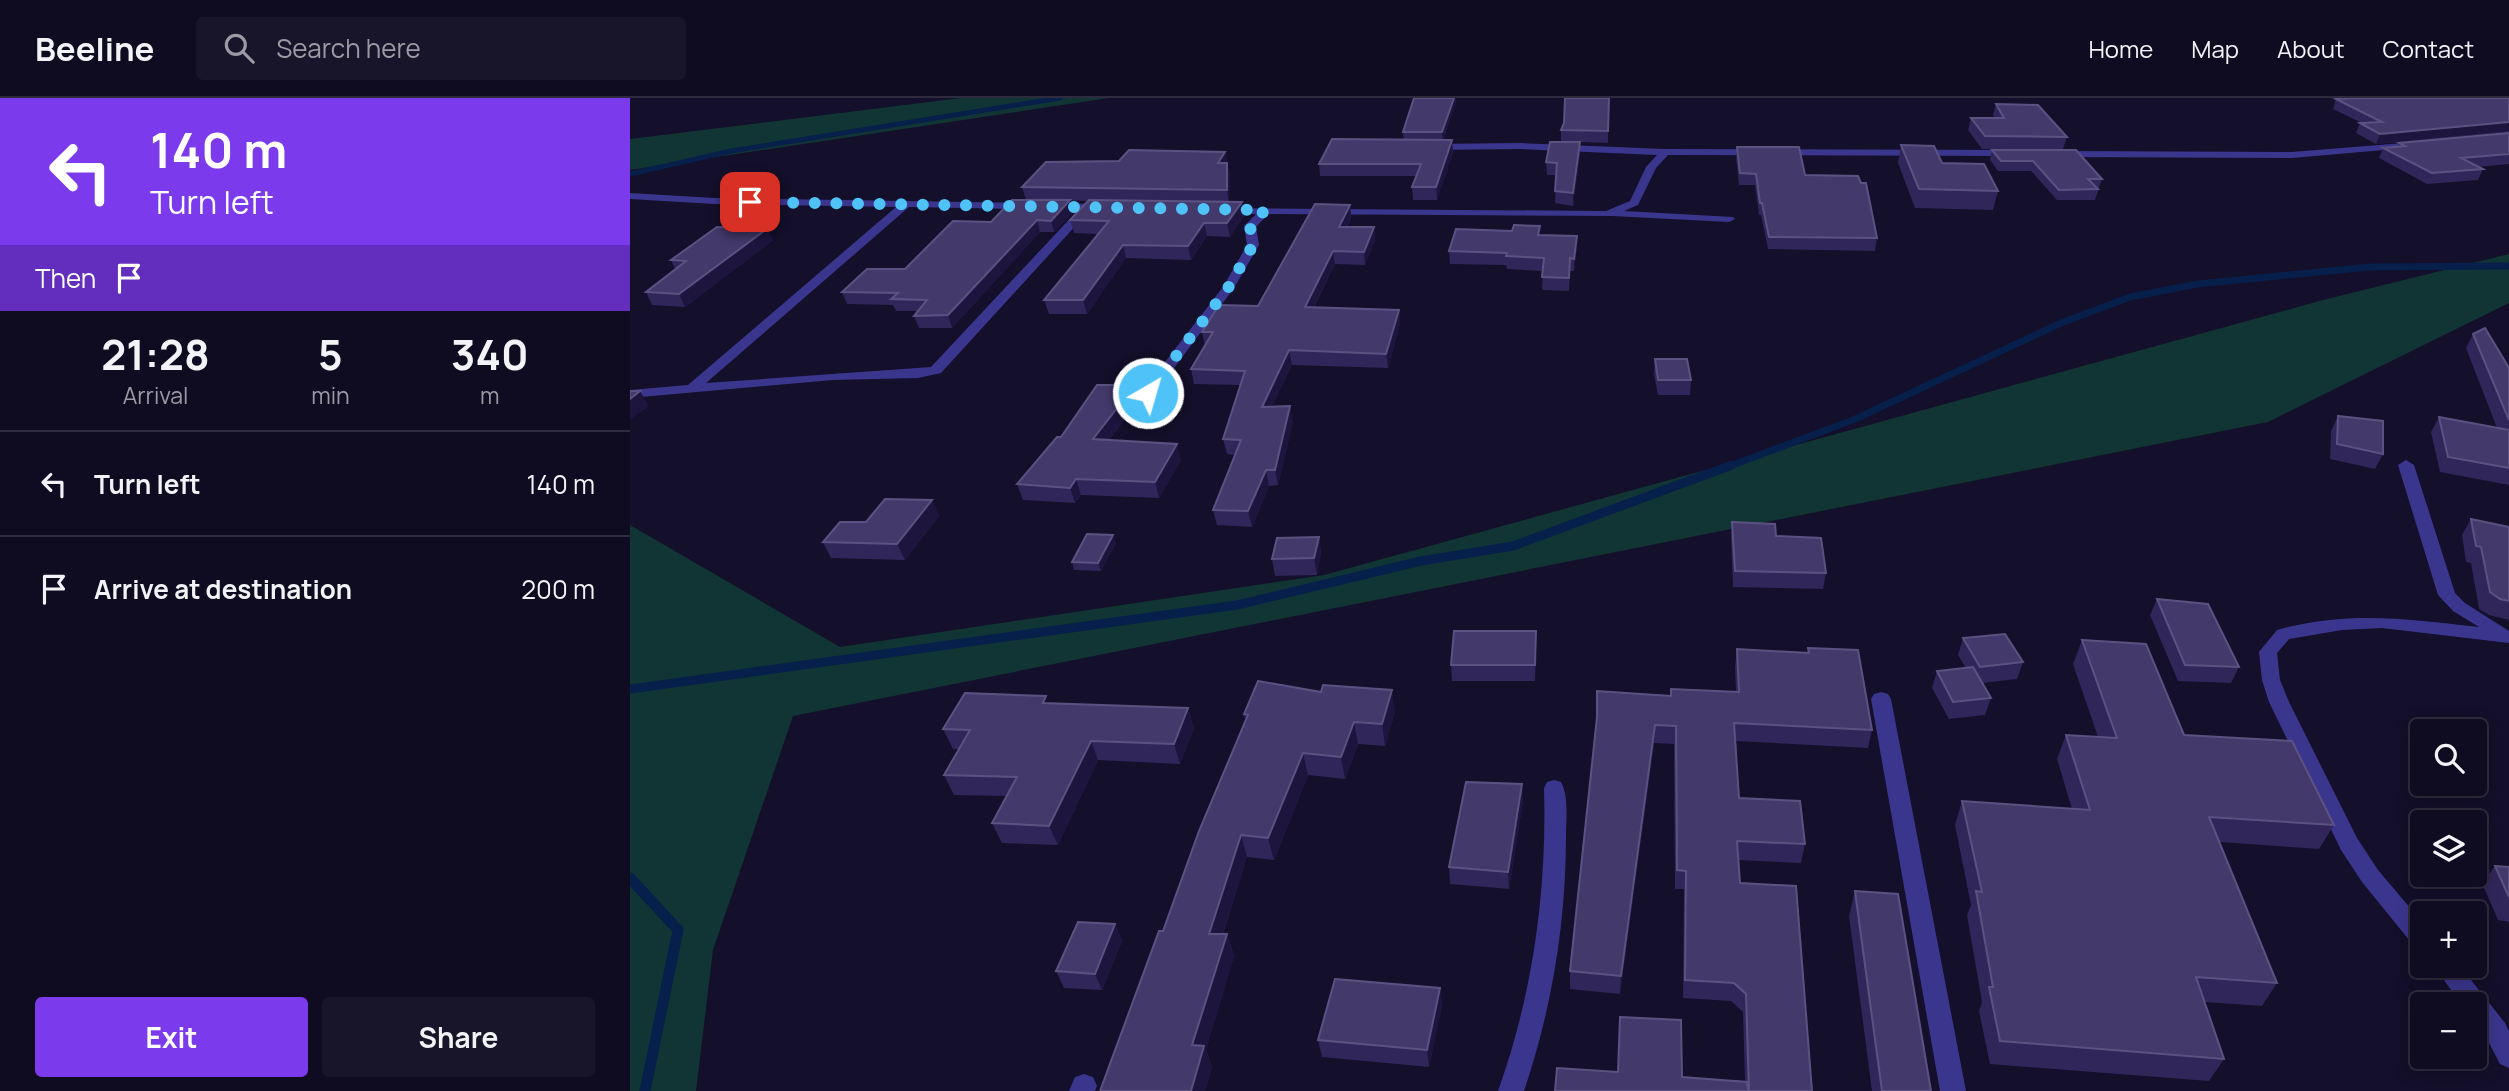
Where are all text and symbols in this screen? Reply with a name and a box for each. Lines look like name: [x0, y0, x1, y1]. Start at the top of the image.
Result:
search box: [196, 17, 686, 80]
text: Beeline: [35, 26, 154, 71]
icon: search: [220, 29, 258, 67]
text: Search here: [276, 30, 421, 66]
text: Home: [2088, 32, 2153, 65]
text: Map: [2191, 32, 2239, 65]
text: About: [2277, 32, 2345, 65]
text: Contact: [2383, 32, 2474, 65]
text: 140 m: [150, 116, 287, 183]
icon: left: [35, 126, 126, 217]
pin: [720, 172, 780, 232]
text: Turn left: [150, 180, 274, 224]
icon: arrive: [731, 183, 769, 221]
icon: arrive: [110, 259, 148, 297]
text: Then: [35, 260, 96, 296]
text: 21:28: [101, 325, 210, 383]
text: 5: [318, 325, 343, 383]
text: 340: [451, 325, 529, 383]
position arrow: [1111, 356, 1185, 430]
text: Arrival: [123, 379, 188, 411]
text: min: [311, 379, 350, 411]
text: m: [480, 379, 500, 411]
icon: left: [35, 465, 73, 503]
text: Turn left: [94, 466, 201, 502]
text: 140 m: [526, 466, 595, 502]
icon: arrive: [35, 570, 73, 608]
text: Arrive at destination: [94, 571, 352, 607]
text: 200 m: [521, 571, 595, 607]
map controls: [2410, 719, 2487, 1069]
button: search: [2410, 719, 2487, 796]
button: layers: [2410, 810, 2487, 887]
button: +: [2410, 901, 2487, 978]
button: −: [2410, 992, 2487, 1069]
button: Exit: [35, 997, 308, 1077]
button: Share: [322, 997, 595, 1077]

